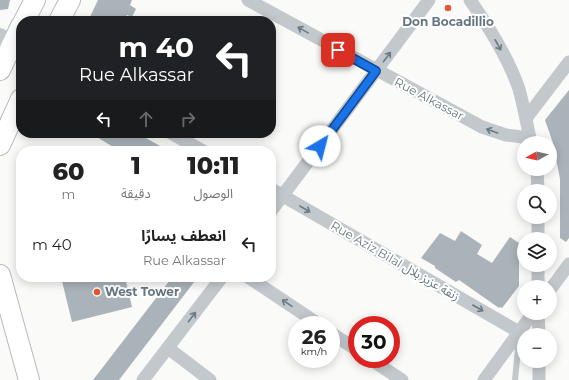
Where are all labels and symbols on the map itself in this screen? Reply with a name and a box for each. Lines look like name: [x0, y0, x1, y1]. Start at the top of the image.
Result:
marker: Don Bocadillio: [443, 3, 453, 13]
place label: Don Bocadillio: [402, 14, 494, 29]
one-way arrow: [297, 26, 309, 34]
pin: [321, 33, 355, 67]
one-way arrow: [495, 39, 503, 51]
one-way arrow: [383, 51, 391, 62]
street label: Rue Alkassar: [392, 74, 467, 123]
position arrow: [299, 125, 341, 167]
one-way arrow: [486, 126, 498, 134]
north arrow: [517, 136, 557, 176]
one-way arrow: [299, 205, 311, 213]
street label: Rue Aziz Bilal زنقة عزيز بلال: [328, 218, 462, 304]
place label: West Tower: [105, 284, 179, 299]
marker: West Tower: [92, 287, 102, 297]
one-way arrow: [282, 299, 293, 307]
one-way arrow: [472, 305, 484, 313]
one-way arrow: [188, 311, 196, 322]
speed limit sign: 30: [348, 316, 400, 368]

